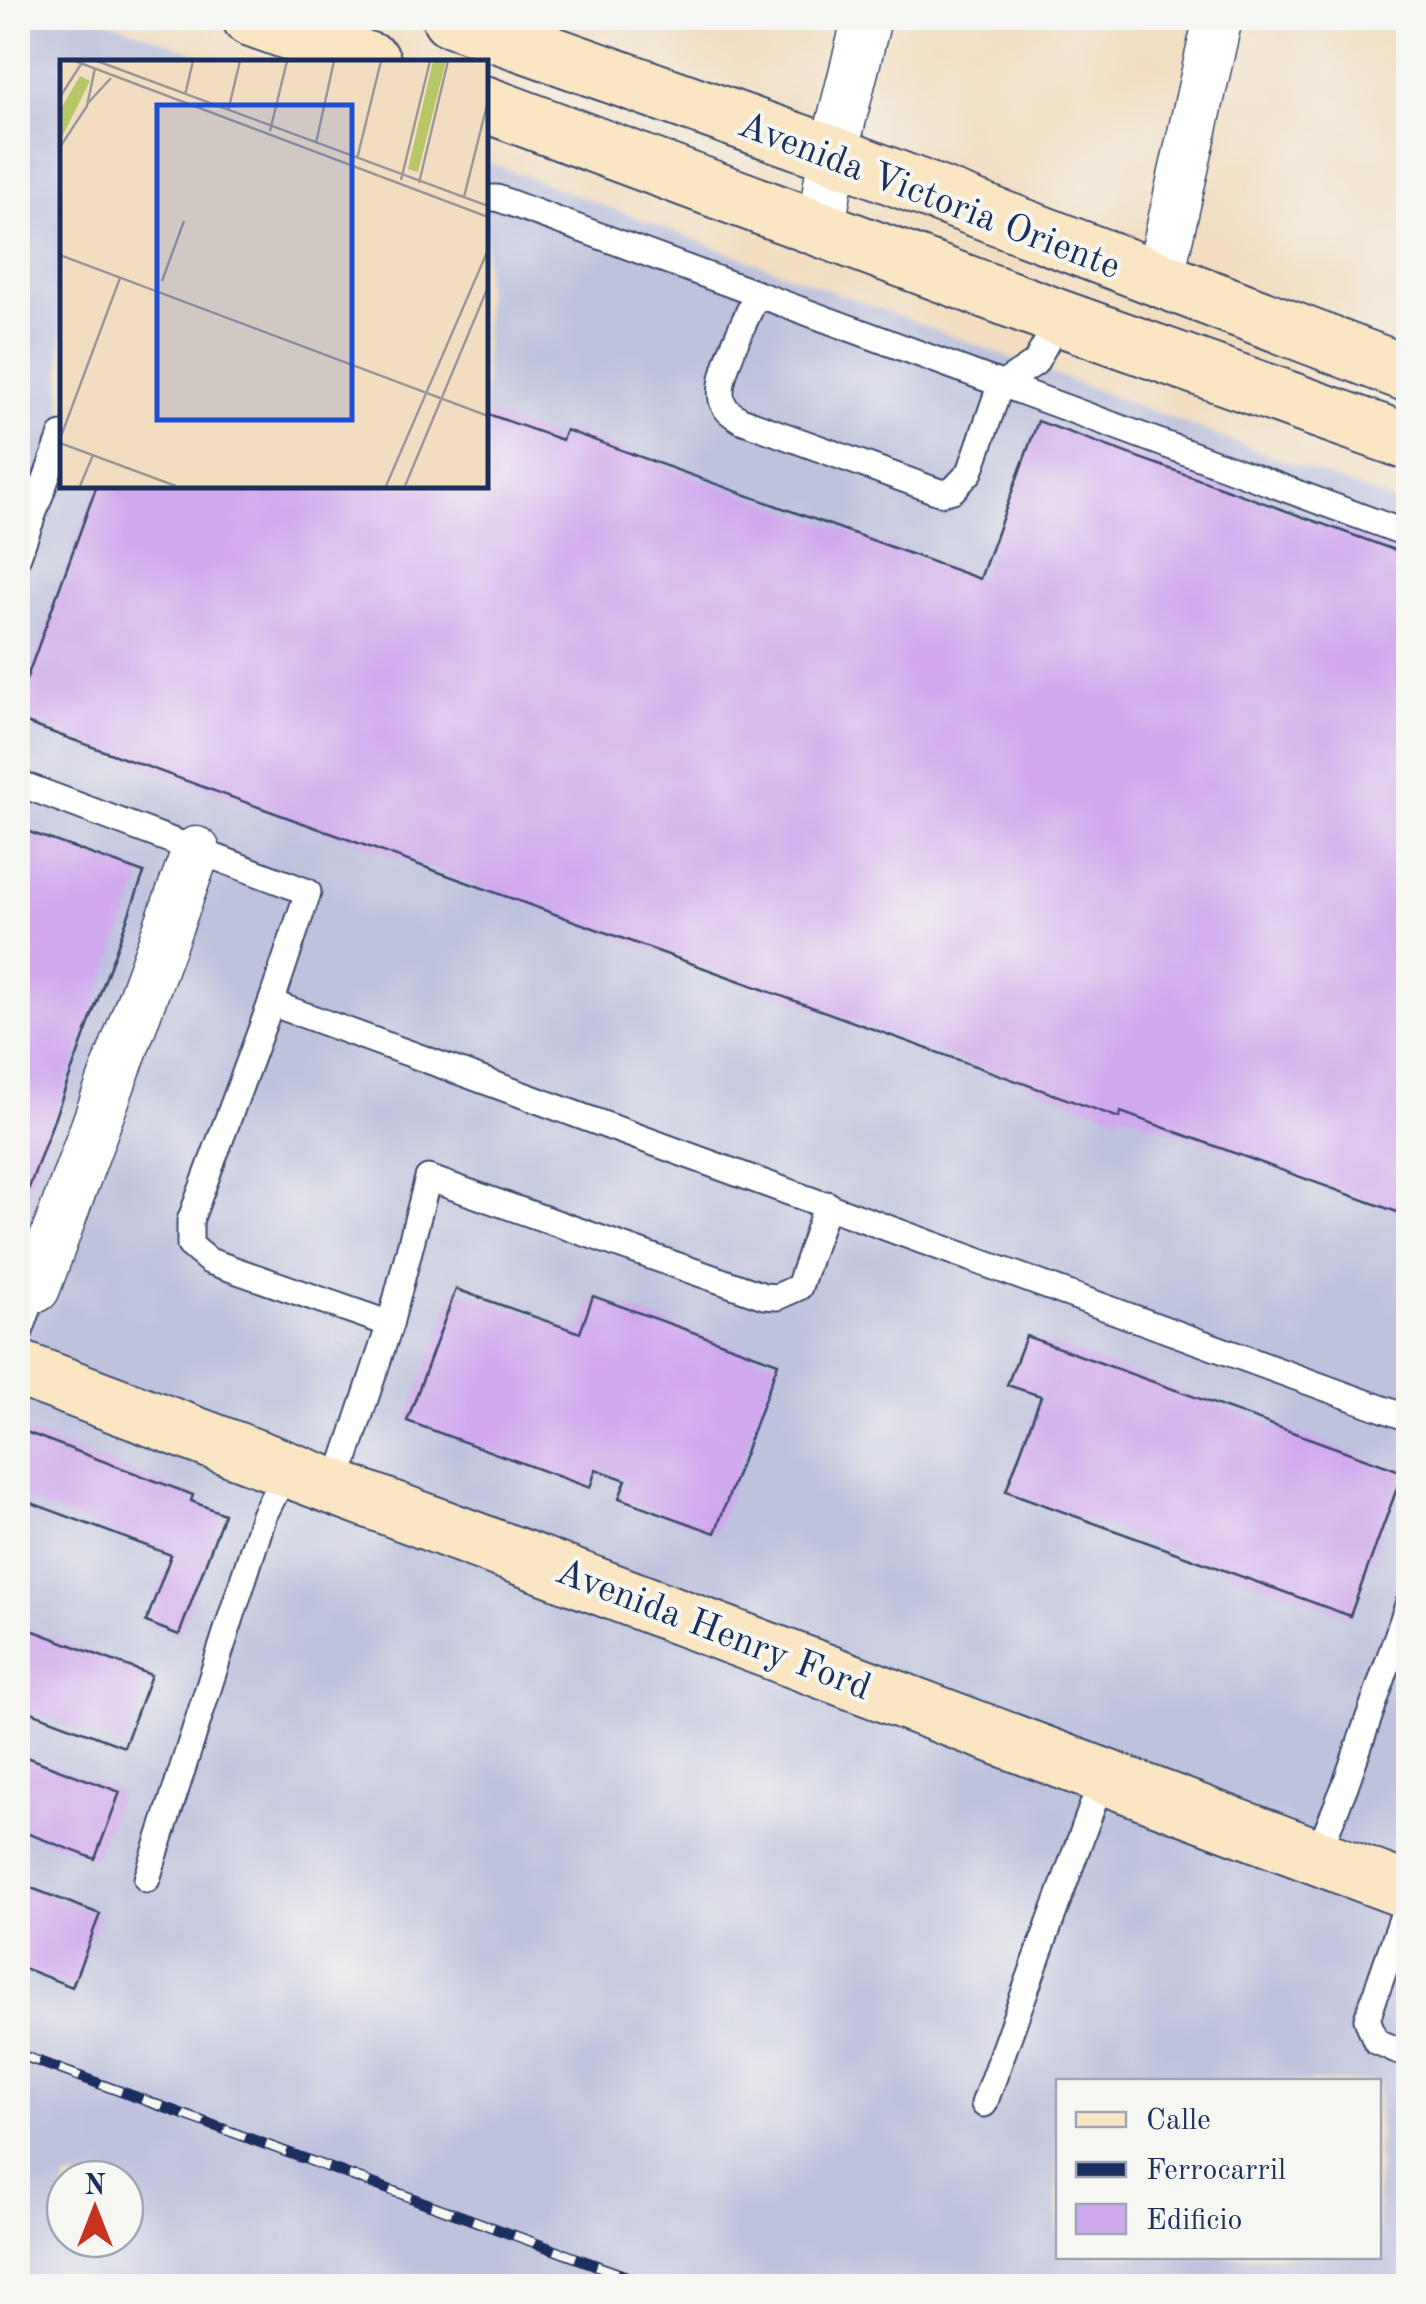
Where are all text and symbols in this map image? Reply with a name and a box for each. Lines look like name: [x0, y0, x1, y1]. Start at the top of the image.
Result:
inset map: [60, 60, 488, 488]
street label: Avenida Victoria Oriente: [733, 106, 1125, 287]
street label: Avenida Henry Ford: [550, 1553, 876, 1708]
legend: [1056, 2079, 1381, 2259]
text: Calle: [1146, 2106, 1211, 2136]
text: Ferrocarril: [1146, 2156, 1286, 2186]
north arrow: [45, 2159, 145, 2259]
text: N: [84, 2173, 106, 2201]
text: Edificio: [1146, 2206, 1242, 2236]

